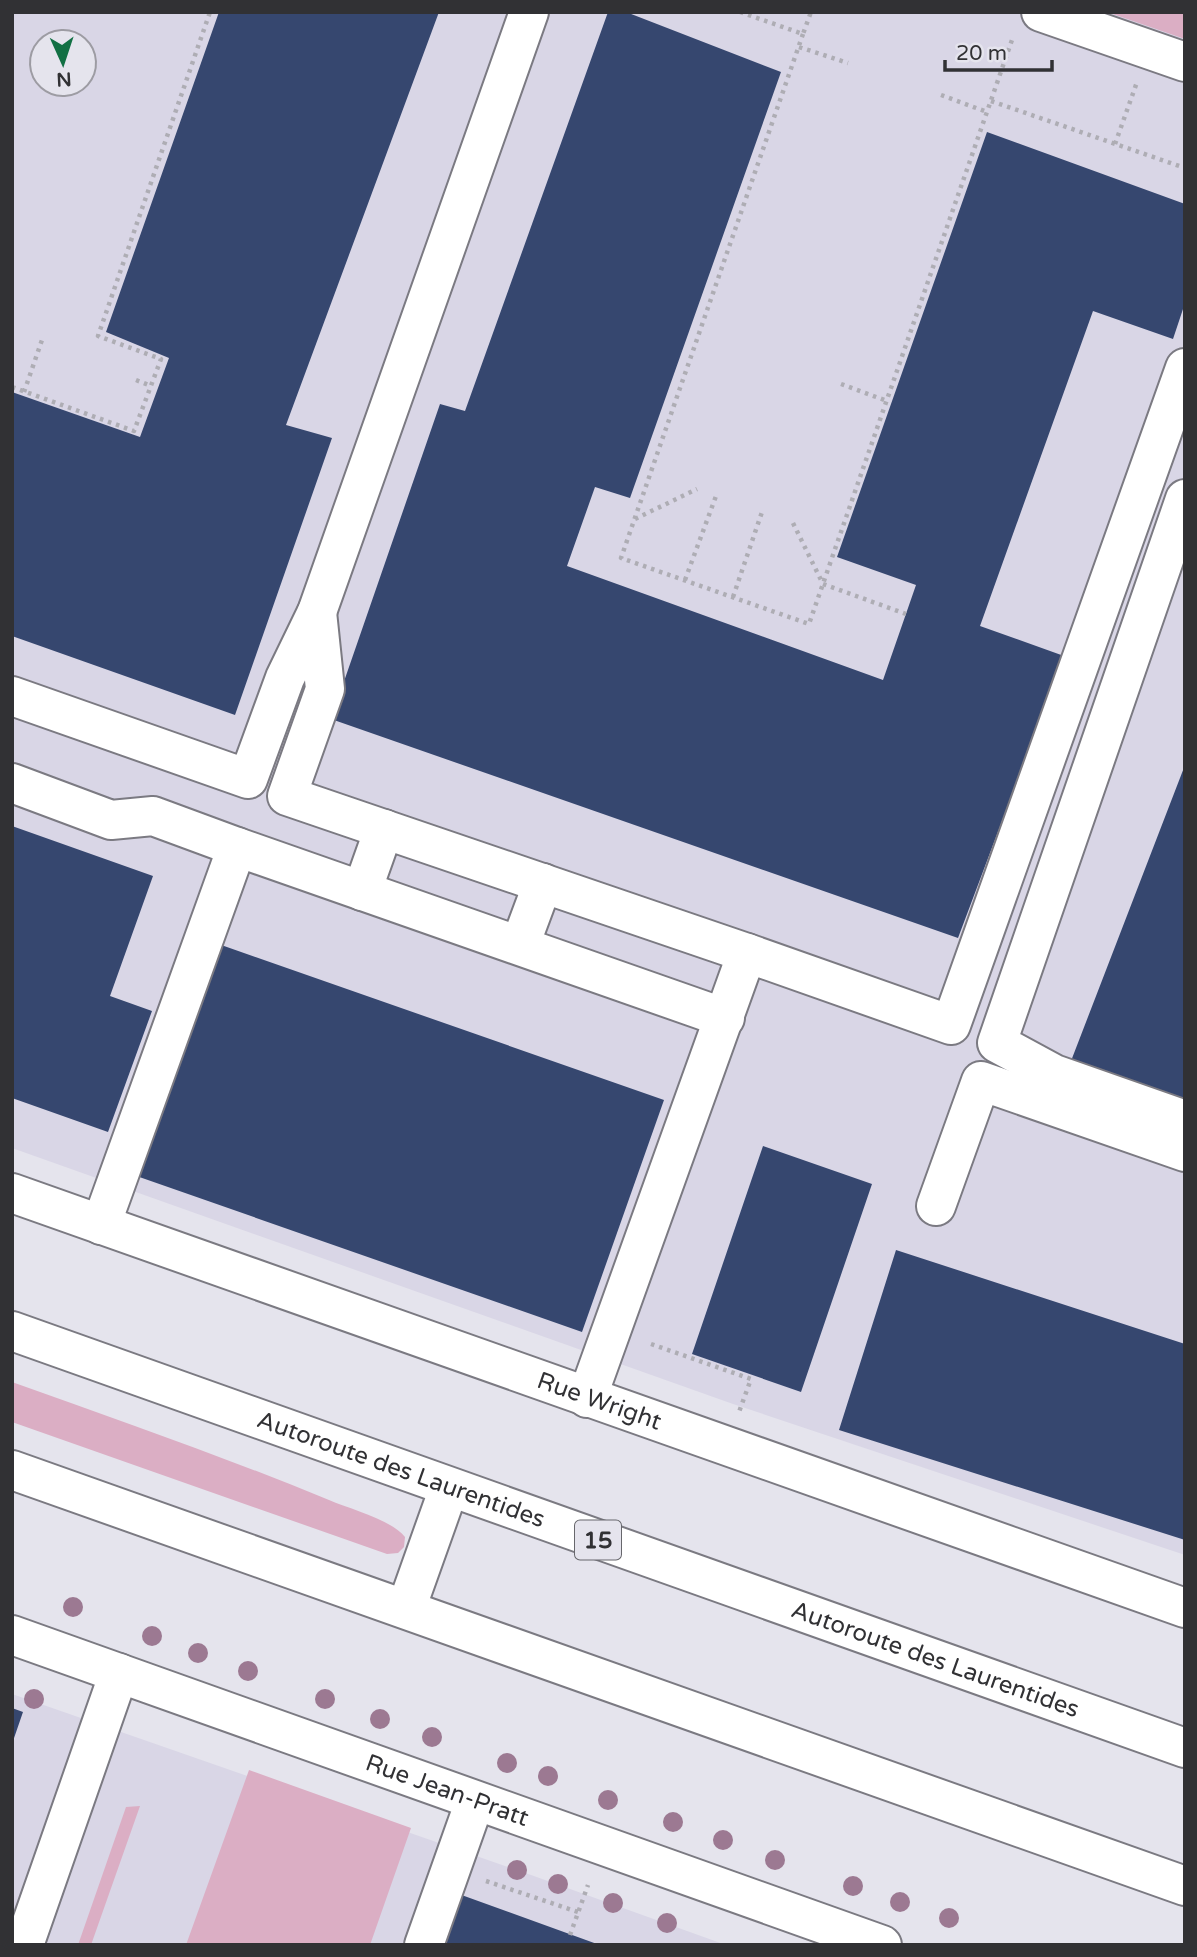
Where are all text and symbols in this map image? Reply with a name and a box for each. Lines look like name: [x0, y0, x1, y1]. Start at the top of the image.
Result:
north arrow: [28, 28, 98, 98]
scale bar: [945, 28, 1052, 72]
text: 20 m: [956, 41, 1007, 66]
text: N: [56, 68, 72, 90]
street label: Rue Wright: [533, 1366, 665, 1437]
street label: Autoroute des Laurentides: [253, 1405, 549, 1534]
road number: 15: [575, 1520, 621, 1560]
street label: Autoroute des Laurentides: [787, 1595, 1083, 1724]
street label: Rue Jean-Pratt: [362, 1748, 532, 1833]

